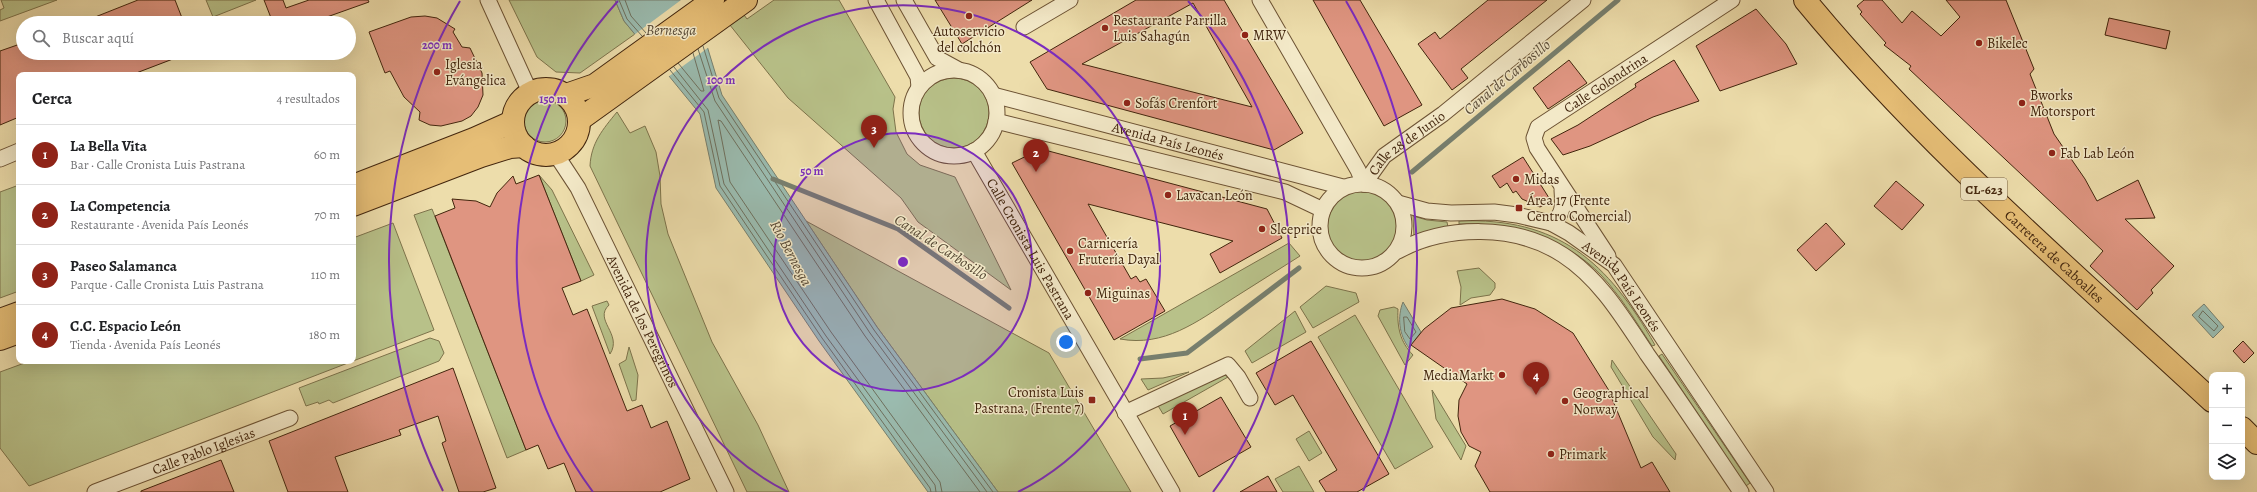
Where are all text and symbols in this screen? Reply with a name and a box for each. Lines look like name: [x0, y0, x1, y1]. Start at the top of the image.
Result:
marker: Autoservicio del colchón: [964, 11, 974, 21]
place label: Restaurante Parrilla Luis Sahagún: [1113, 11, 1227, 46]
search box: [16, 16, 356, 60]
water label: Bernesga: [646, 20, 696, 40]
place label: Autoservicio del colchón: [932, 22, 1005, 57]
marker: Restaurante Parrilla Luis Sahagún: [1100, 23, 1110, 33]
place label: MRW: [1253, 26, 1287, 45]
icon: search: [30, 27, 52, 49]
text: Buscar aquí: [62, 28, 134, 48]
marker: MRW: [1240, 30, 1250, 40]
place label: Bikelec: [1987, 34, 2028, 53]
water label: Canal de Carbosillo: [1459, 35, 1555, 119]
text: 200 m: [422, 37, 452, 53]
marker: Bikelec: [1974, 38, 1984, 48]
street label: Calle Golondrina: [1560, 48, 1651, 117]
place label: Iglesia Evángelica: [445, 55, 507, 90]
marker: Iglesia Evángelica: [432, 67, 442, 77]
text: 100 m: [707, 72, 735, 88]
place label: Bworks Motorsport: [2030, 86, 2096, 121]
text: Cerca: [32, 87, 72, 110]
text: 4 resultados: [276, 90, 340, 107]
text: 150 m: [539, 91, 567, 107]
place label: Sofás Crenfort: [1135, 94, 1218, 113]
marker: Sofás Crenfort: [1122, 98, 1132, 108]
marker: Bworks Motorsport: [2017, 98, 2027, 108]
street label: Calle 28 de Junio: [1364, 106, 1449, 179]
pin: 3: [861, 115, 887, 148]
street label: Avenida País Leonés: [1109, 117, 1226, 165]
text: La Bella Vita: [70, 136, 147, 156]
pin: 2: [1023, 139, 1049, 172]
place label: Fab Lab León: [2060, 144, 2135, 163]
text: 1: [43, 146, 47, 163]
text: 60 m: [314, 146, 340, 163]
marker: Fab Lab León: [2047, 148, 2057, 158]
text: Bar · Calle Cronista Luis Pastrana: [70, 156, 245, 173]
text: 50 m: [800, 163, 824, 179]
place label: Midas: [1524, 170, 1559, 189]
marker: Midas: [1511, 174, 1521, 184]
street label: Calle Cronista Luis Pastrana: [982, 175, 1079, 323]
road number: CL-623: [1961, 178, 2007, 200]
place label: Lavacan León: [1176, 186, 1253, 205]
marker: Lavacan León: [1163, 190, 1173, 200]
place label: Área 17 (Frente Centro Comercial): [1526, 191, 1631, 226]
text: La Competencia: [70, 196, 171, 216]
marker: Área 17 (Frente Centro Comercial): [1514, 203, 1524, 213]
text: 2: [42, 206, 48, 223]
text: 70 m: [314, 206, 340, 223]
street label: Carretera de Caboalles: [2001, 206, 2108, 307]
water label: Canal de Carbosillo: [890, 209, 992, 285]
text: Restaurante · Avenida País Leonés: [70, 216, 248, 233]
water label: Río Bernesga: [765, 217, 817, 289]
place label: Sleeprice: [1270, 220, 1322, 239]
marker: Sleeprice: [1257, 224, 1267, 234]
place label: Carnicería Frutería Dayal: [1078, 234, 1160, 269]
street label: Avenida País Leonés: [1578, 235, 1666, 335]
marker: Carnicería Frutería Dayal: [1065, 246, 1075, 256]
street label: Avenida de los Peregrinos: [602, 251, 683, 391]
centre of rings: [896, 255, 910, 269]
text: Paseo Salamanca: [70, 256, 177, 276]
text: 3: [42, 266, 48, 283]
text: 110 m: [311, 266, 340, 283]
text: Parque · Calle Cronista Luis Pastrana: [70, 276, 264, 293]
place label: Miguinas: [1096, 284, 1150, 303]
marker: Miguinas: [1083, 288, 1093, 298]
text: C.C. Espacio León: [70, 316, 181, 336]
text: 4: [42, 326, 48, 343]
text: 180 m: [309, 326, 340, 343]
your location: [1056, 332, 1076, 352]
text: Tienda · Avenida País Leonés: [70, 336, 221, 353]
pin: 4: [1523, 362, 1549, 395]
place label: MediaMarkt: [1423, 366, 1494, 385]
marker: MediaMarkt: [1497, 370, 1507, 380]
map controls: [2209, 372, 2245, 480]
button: +: [2209, 372, 2245, 408]
place label: Cronista Luis Pastrana, (Frente 7): [974, 383, 1084, 418]
place label: Geographical Norway: [1573, 384, 1649, 419]
marker: Cronista Luis Pastrana, (Frente 7): [1087, 395, 1097, 405]
marker: Geographical Norway: [1560, 396, 1570, 406]
pin: 1: [1172, 402, 1198, 435]
button: −: [2209, 408, 2245, 444]
street label: Calle Pablo Iglesias: [149, 423, 258, 479]
button: layers: [2209, 444, 2245, 480]
place label: Primark: [1559, 445, 1606, 464]
marker: Primark: [1546, 449, 1556, 459]

